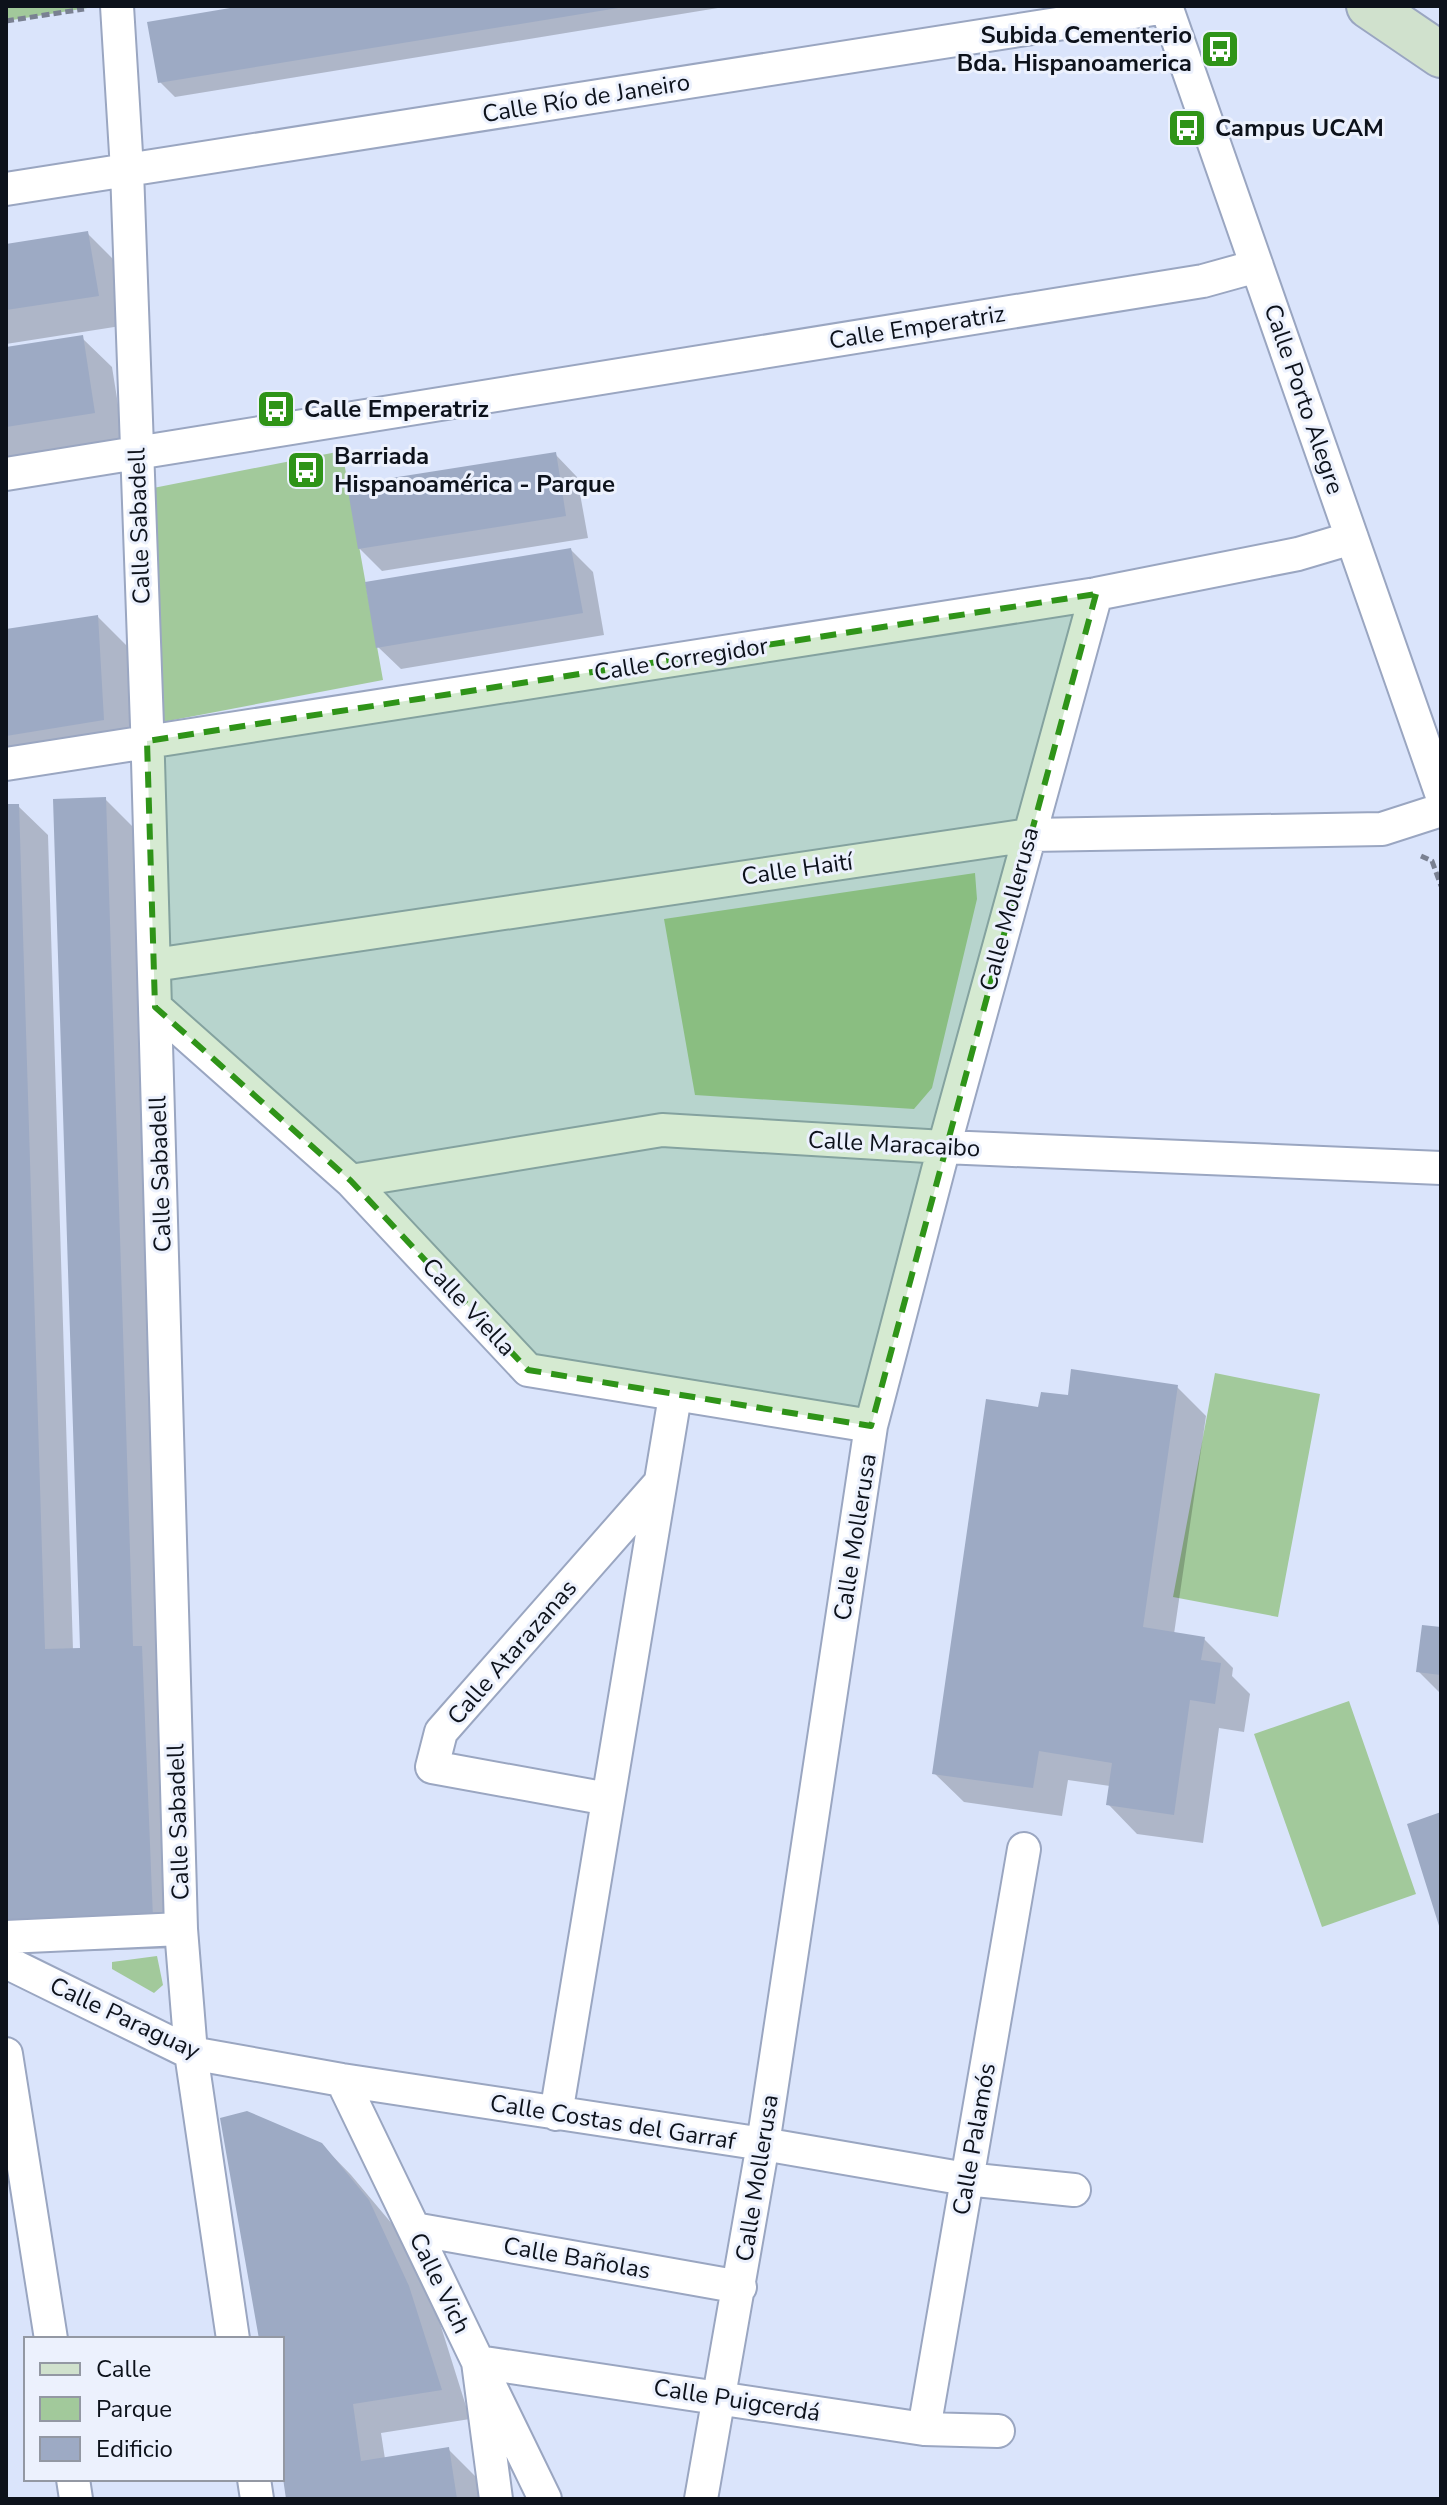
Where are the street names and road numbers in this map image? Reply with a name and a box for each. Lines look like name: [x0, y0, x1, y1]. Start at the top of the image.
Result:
street label: Calle Río de Janeiro: [480, 66, 692, 130]
street label: Calle Emperatriz: [827, 297, 1007, 357]
street label: Calle Porto Alegre: [1256, 300, 1352, 498]
street label: Calle Sabadell: [120, 447, 158, 605]
street label: Calle Corregidor: [592, 629, 771, 689]
street label: Calle Mollerusa: [972, 823, 1046, 995]
street label: Calle Haití: [739, 845, 856, 893]
street label: Calle Sabadell: [141, 1095, 179, 1253]
street label: Calle Maracaibo: [807, 1124, 981, 1164]
street label: Calle Viella: [415, 1251, 523, 1363]
street label: Calle Mollerusa: [826, 1451, 884, 1623]
street label: Calle Atarazanas: [440, 1573, 584, 1731]
street label: Calle Sabadell: [159, 1743, 197, 1901]
street label: Calle Paraguay: [45, 1969, 206, 2067]
street label: Calle Palamós: [945, 2060, 1003, 2218]
street label: Calle Costas del Garraf: [488, 2087, 739, 2157]
street label: Calle Mollerusa: [728, 2092, 786, 2264]
street label: Calle Vich: [402, 2227, 478, 2339]
street label: Calle Bañolas: [501, 2229, 653, 2287]
street label: Calle Puigcerdá: [651, 2371, 823, 2429]

